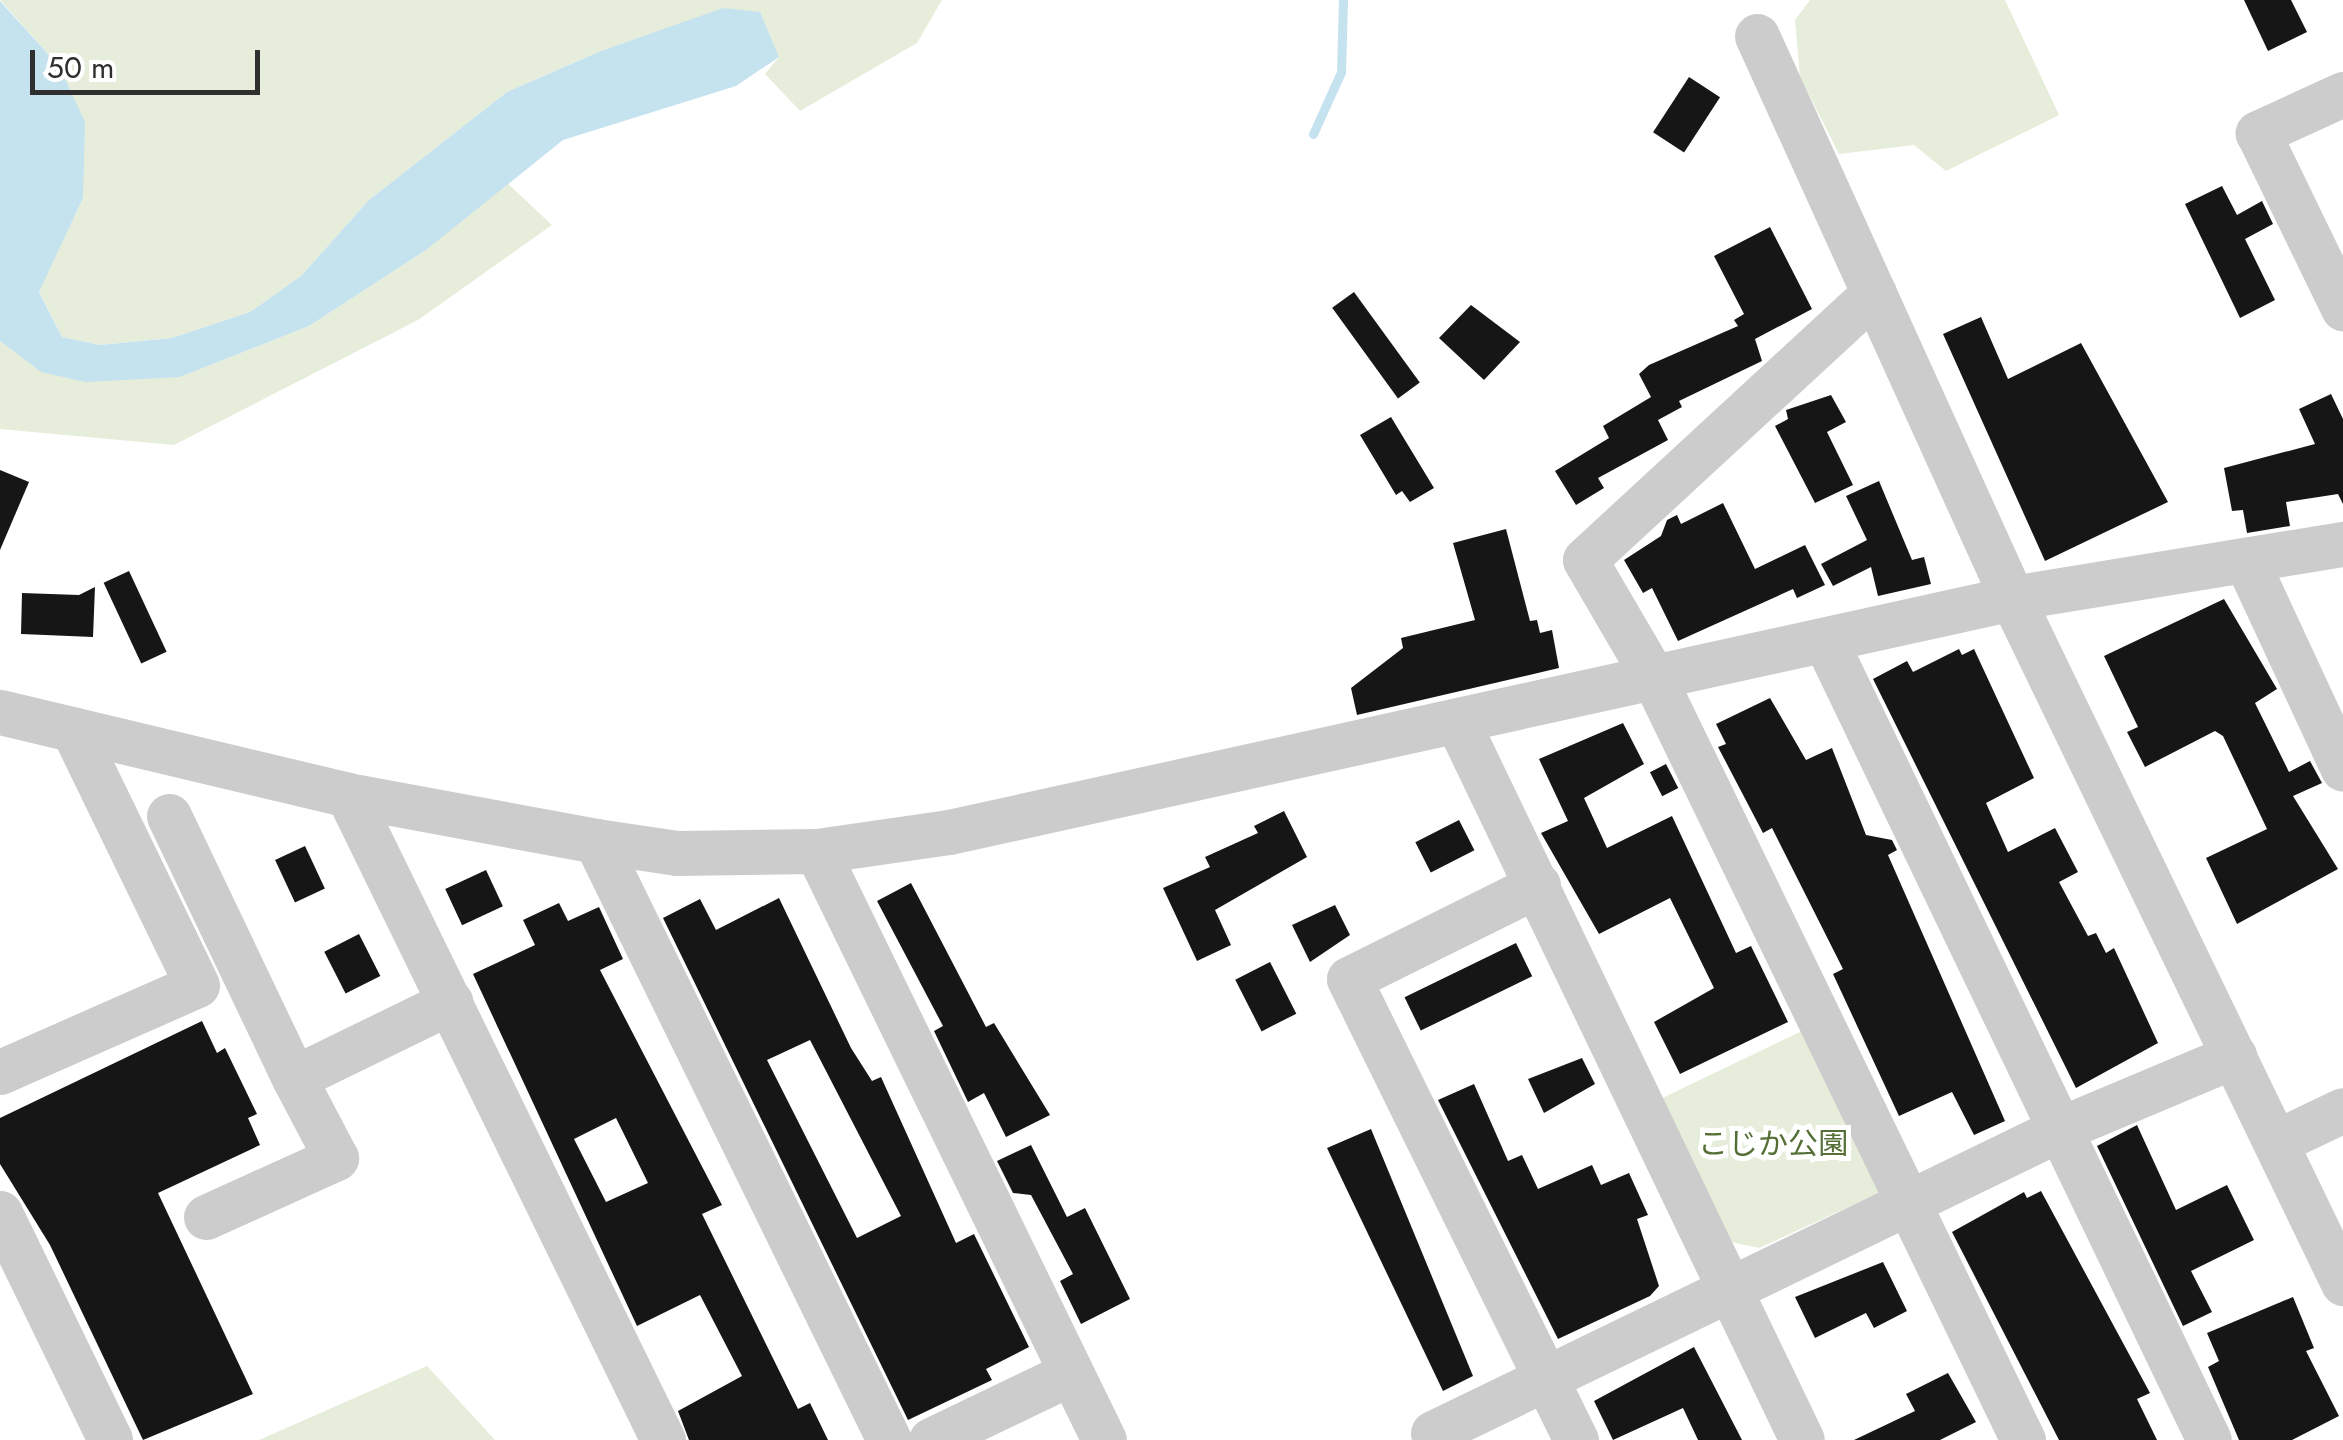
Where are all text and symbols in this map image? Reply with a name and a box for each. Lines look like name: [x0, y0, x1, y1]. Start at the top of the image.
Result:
scale bar: [35, 30, 265, 92]
text: 50 m: [47, 46, 114, 89]
park label: こじか公園: [1698, 1126, 1848, 1162]

